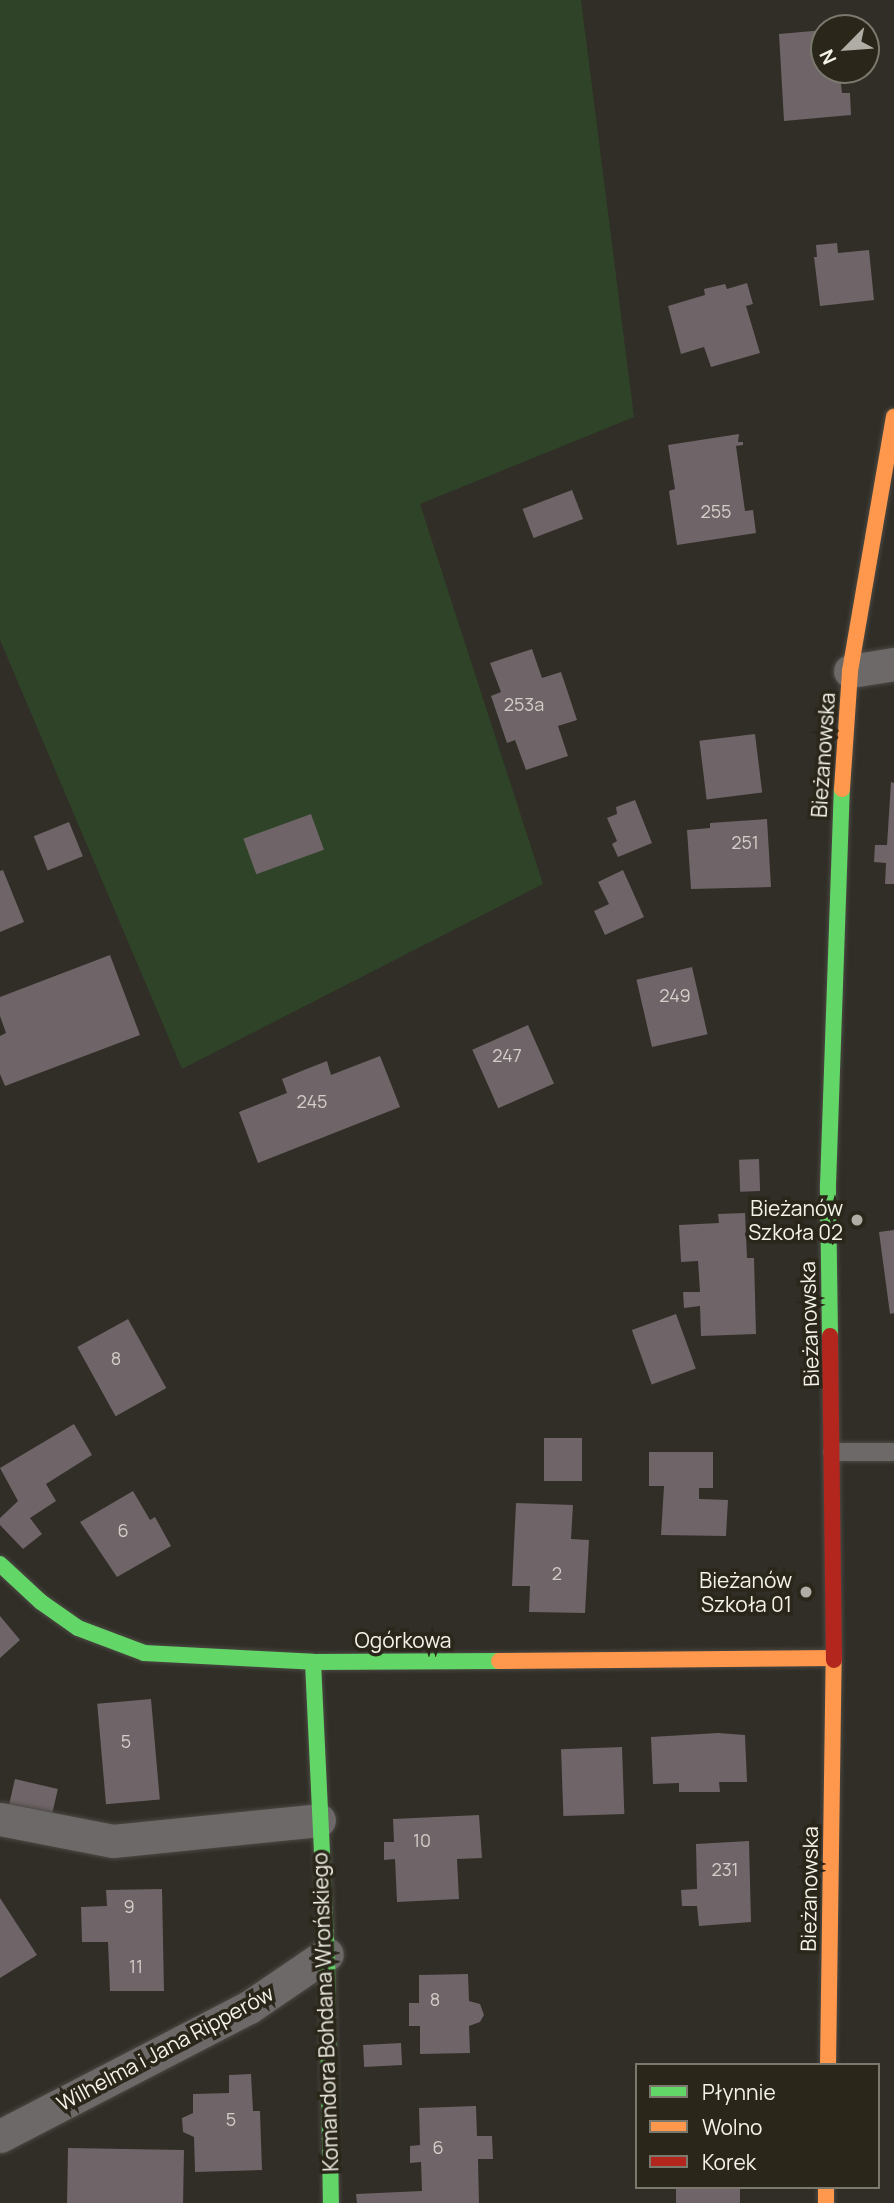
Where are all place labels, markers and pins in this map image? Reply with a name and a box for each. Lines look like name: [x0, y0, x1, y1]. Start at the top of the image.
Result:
place label: Bieżanów Szkoła 02: [748, 1195, 843, 1245]
marker: Bieżanów Szkoła 02: [849, 1212, 865, 1228]
place label: Bieżanów Szkoła 01: [699, 1567, 792, 1617]
marker: Bieżanów Szkoła 01: [798, 1584, 814, 1600]

